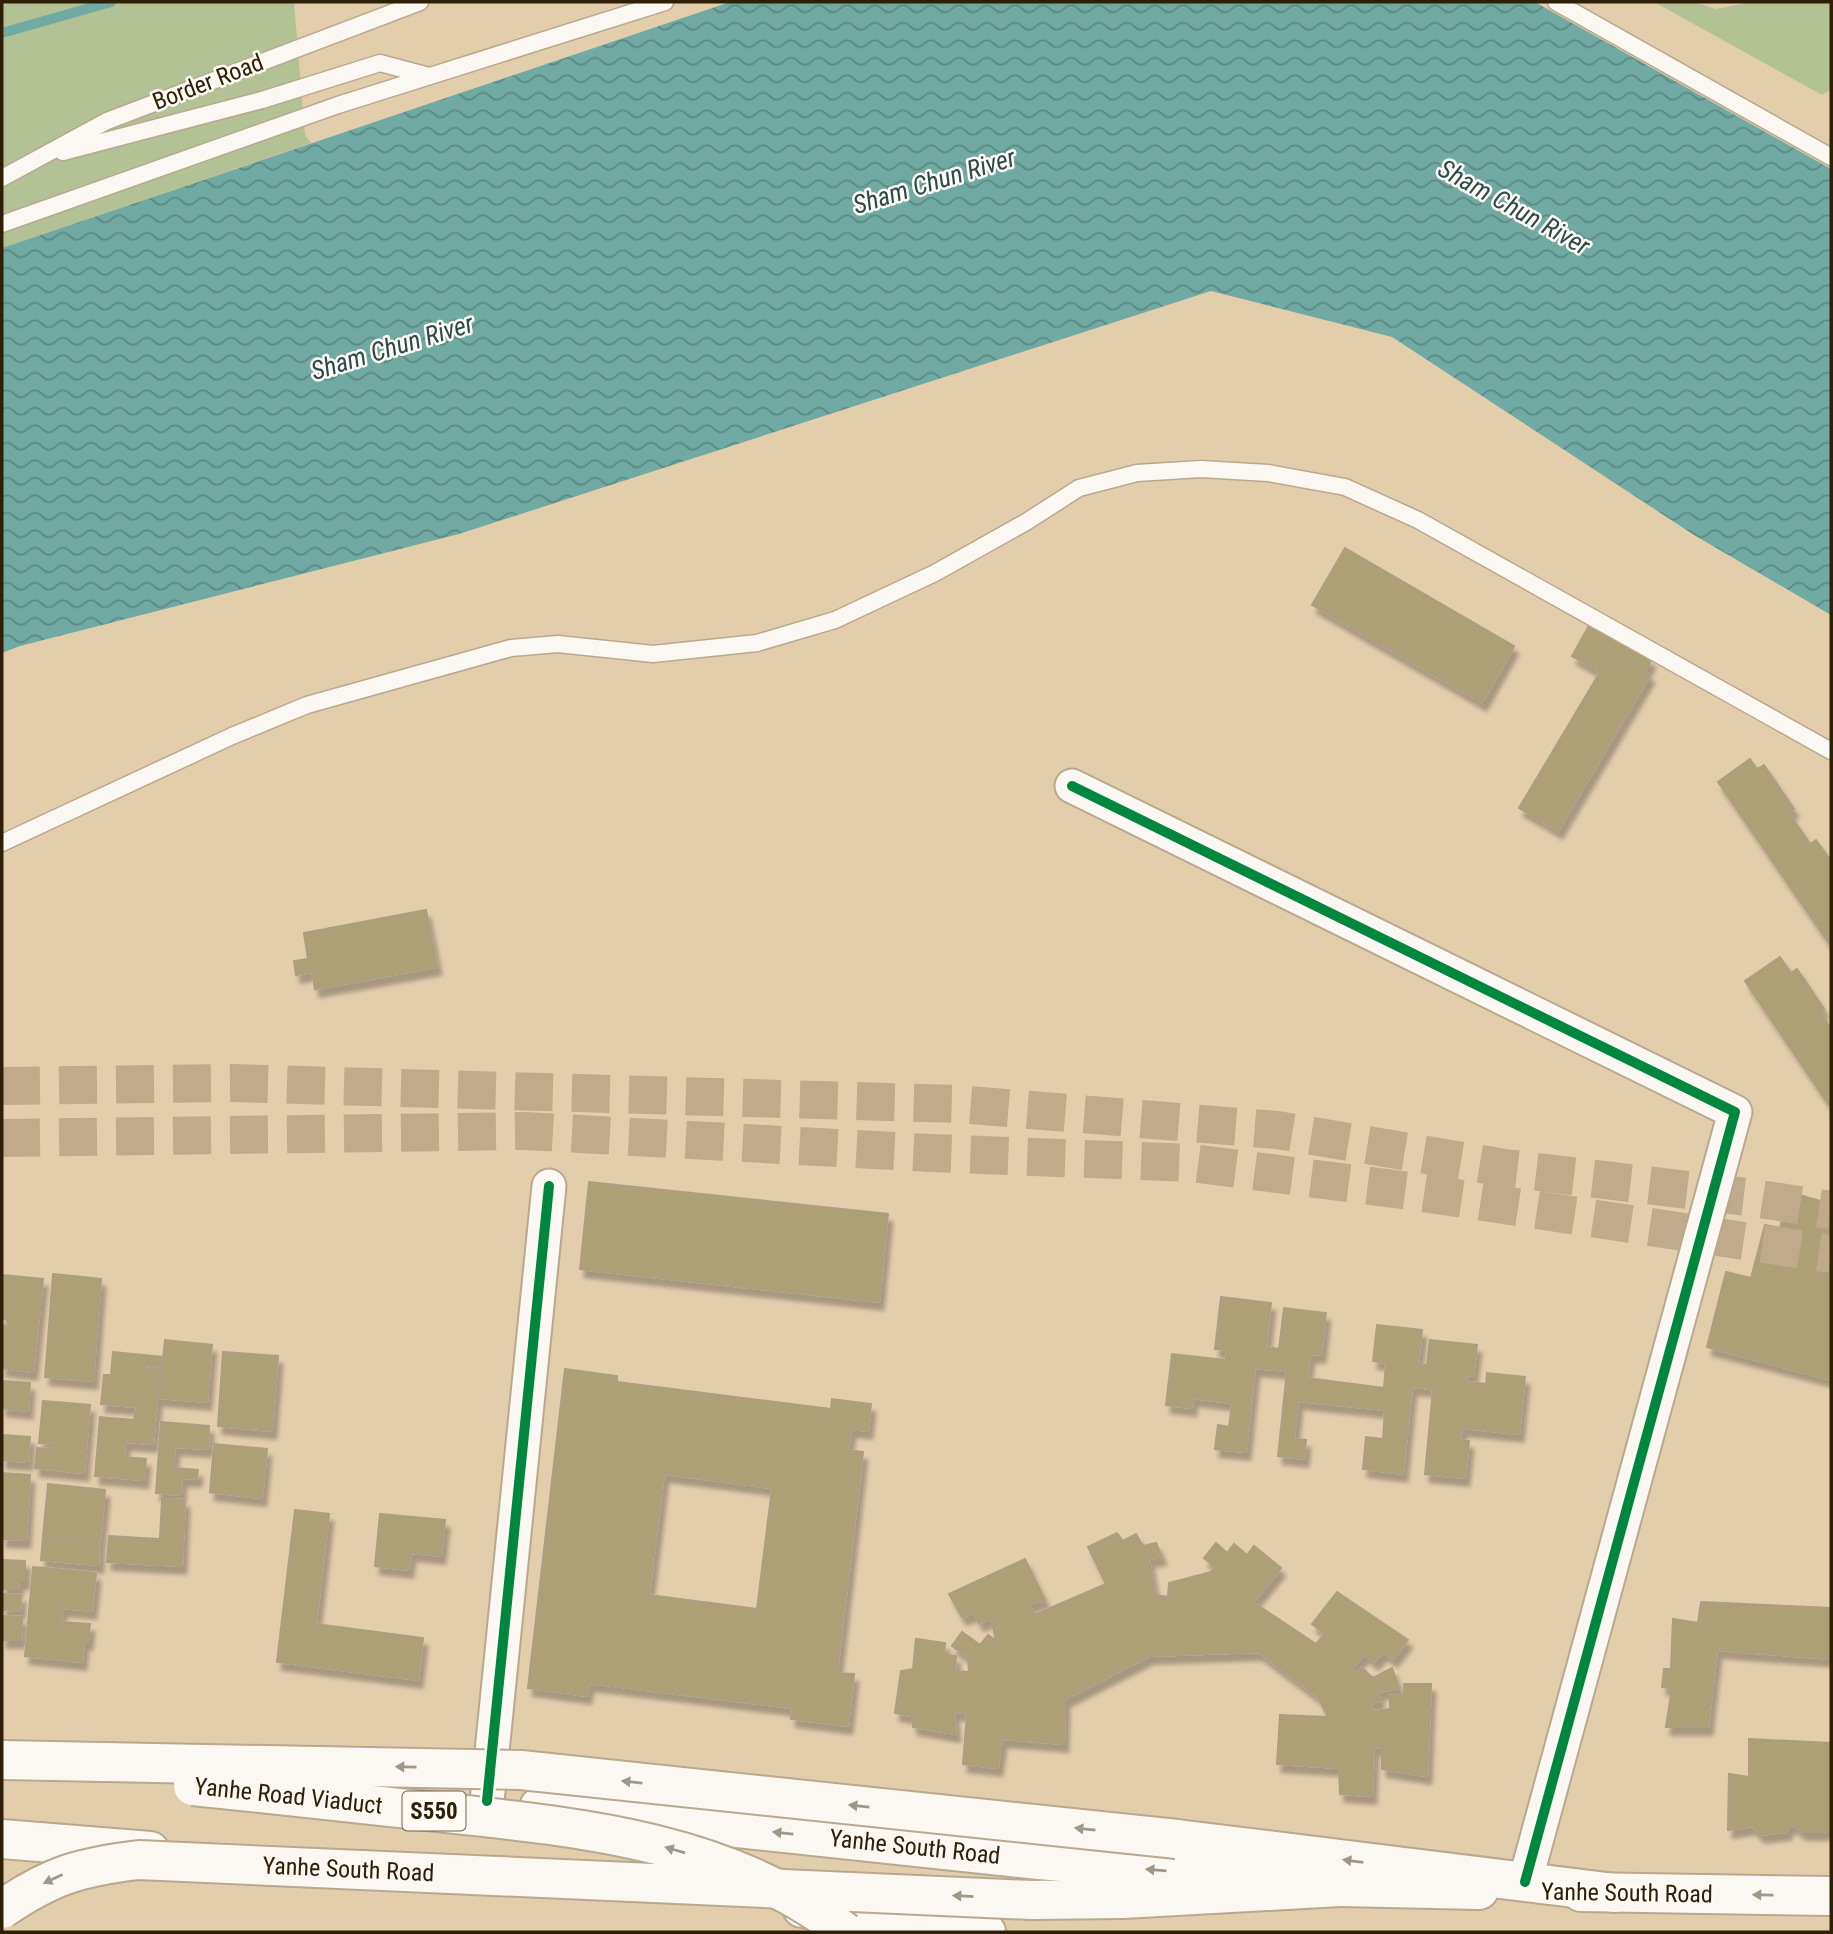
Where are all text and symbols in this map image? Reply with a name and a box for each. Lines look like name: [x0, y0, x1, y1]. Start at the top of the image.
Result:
street label: Border Road: [149, 48, 267, 116]
water label: Sham Chun River: [849, 142, 1020, 220]
water label: Sham Chun River: [1433, 153, 1596, 262]
water label: Sham Chun River: [307, 308, 478, 386]
one-way arrow: [394, 1761, 416, 1773]
street label: Yanhe Road Viaduct: [193, 1772, 384, 1820]
one-way arrow: [621, 1776, 643, 1787]
road number: S550: [402, 1792, 466, 1830]
one-way arrow: [848, 1800, 870, 1811]
street label: Yanhe South Road: [828, 1824, 1002, 1870]
one-way arrow: [1074, 1824, 1096, 1835]
one-way arrow: [772, 1827, 794, 1838]
one-way arrow: [664, 1844, 685, 1854]
street label: Yanhe South Road: [262, 1852, 435, 1887]
one-way arrow: [1342, 1855, 1364, 1866]
one-way arrow: [1145, 1864, 1167, 1875]
one-way arrow: [42, 1874, 63, 1885]
street label: Yanhe South Road: [1541, 1878, 1713, 1908]
one-way arrow: [1752, 1889, 1774, 1901]
one-way arrow: [951, 1891, 973, 1902]

